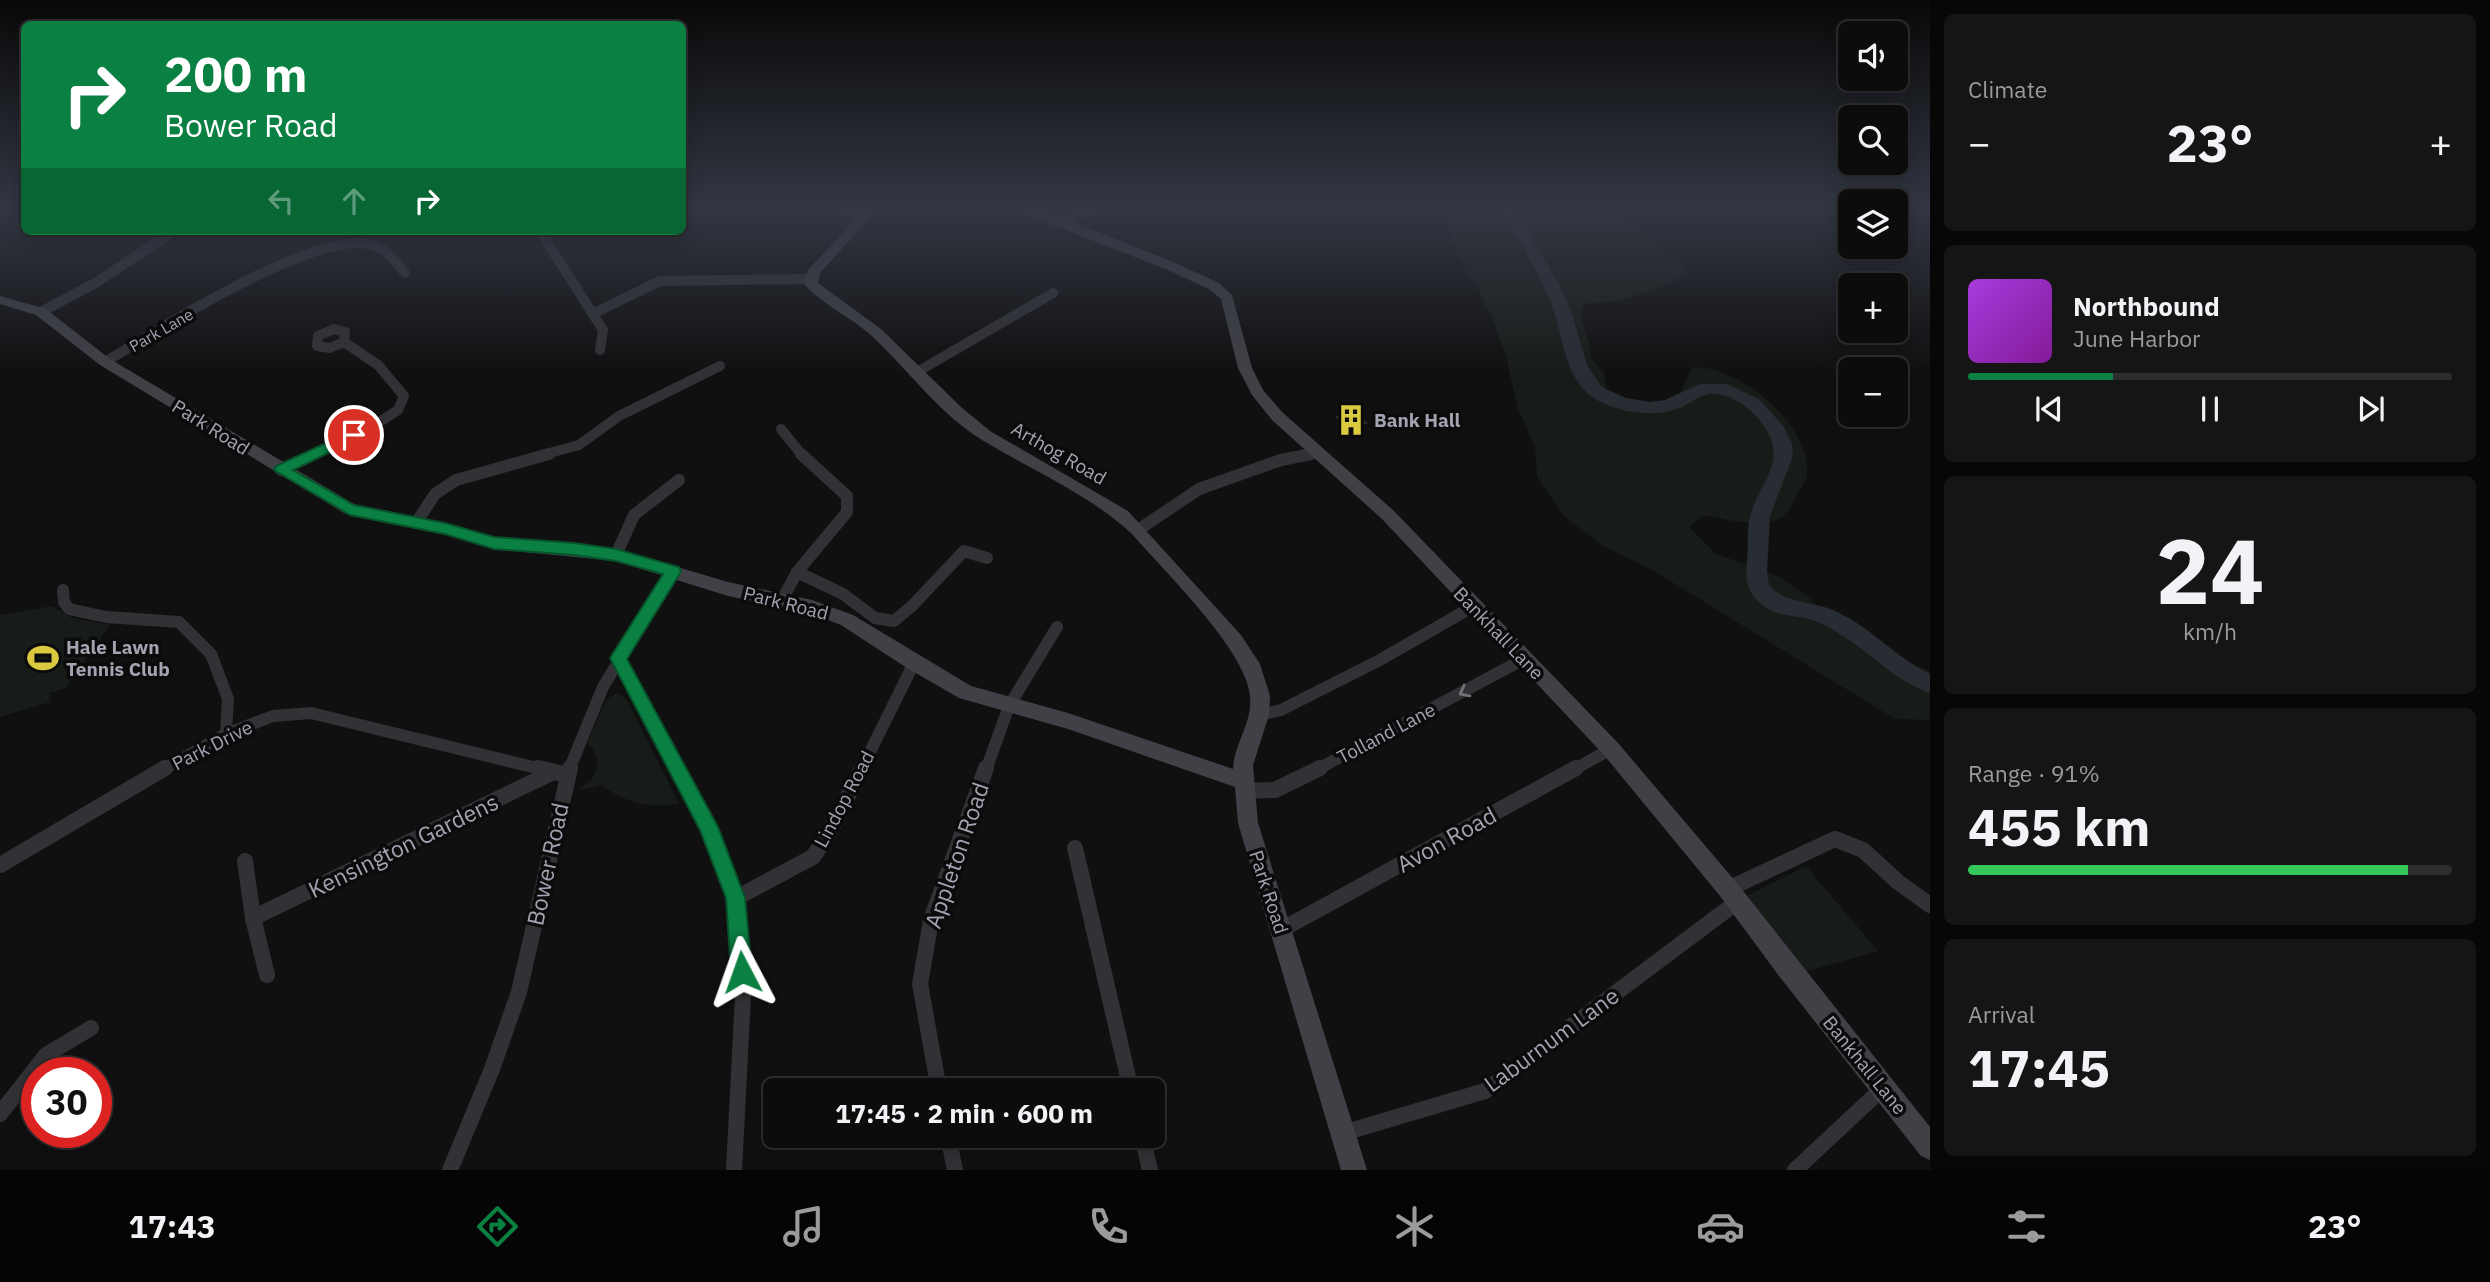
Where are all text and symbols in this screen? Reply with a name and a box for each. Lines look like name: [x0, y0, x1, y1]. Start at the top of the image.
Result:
map controls: [1838, 21, 1908, 427]
button: sound: [1838, 21, 1908, 91]
text: 200 m: [164, 42, 308, 105]
icon: right: [49, 49, 140, 140]
text: Climate: [1968, 74, 2047, 104]
text: Bower Road: [164, 104, 338, 146]
button: search: [1838, 105, 1908, 175]
text: 23°: [2167, 109, 2253, 176]
text: −: [1968, 118, 1991, 167]
text: +: [2429, 118, 2452, 167]
icon: left: [262, 182, 300, 220]
icon: ahead: [335, 182, 373, 220]
icon: right: [408, 182, 446, 220]
button: layers: [1838, 189, 1908, 259]
button: +: [1838, 273, 1908, 343]
text: Northbound: [2073, 289, 2220, 323]
street label: Park Lane: [125, 304, 197, 356]
text: June Harbor: [2073, 323, 2201, 353]
button: −: [1838, 357, 1908, 427]
icon: previous: [2030, 390, 2068, 428]
icon: pause: [2191, 390, 2229, 428]
icon: next: [2352, 390, 2390, 428]
street label: Park Road: [168, 394, 254, 460]
building icon: Bank Hall: [1334, 403, 1368, 437]
pin: [324, 405, 384, 465]
place label: Bank Hall: [1374, 408, 1460, 432]
icon: arrive: [335, 416, 373, 454]
street label: Arthog Road: [1007, 416, 1111, 490]
text: 24: [2155, 511, 2265, 629]
street label: Park Road: [741, 581, 831, 625]
street label: Bankhall Lane: [1449, 582, 1549, 684]
text: km/h: [2183, 616, 2237, 646]
place label: Hale Lawn Tennis Club: [66, 635, 170, 681]
sports icon: Hale Lawn Tennis Club: [26, 641, 60, 675]
one-way arrow: [1458, 683, 1471, 697]
street label: Tolland Lane: [1333, 697, 1439, 769]
street label: Park Drive: [168, 715, 256, 775]
street label: Lindop Road: [809, 747, 879, 851]
text: Range · 91%: [1968, 758, 2100, 788]
street label: Appleton Road: [917, 778, 995, 932]
street label: Kensington Gardens: [303, 786, 503, 904]
text: 455 km: [1968, 793, 2150, 860]
street label: Avon Road: [1391, 799, 1501, 879]
street label: Bower Road: [519, 800, 575, 928]
street label: Park Road: [1244, 847, 1294, 937]
position arrow: [705, 935, 779, 1009]
street label: Laburnum Lane: [1478, 980, 1624, 1098]
text: Arrival: [1968, 999, 2035, 1029]
street label: Bankhall Lane: [1818, 1011, 1912, 1119]
text: 17:45: [1968, 1034, 2110, 1101]
speed limit sign: 30: [21, 1057, 112, 1148]
text: 17:45 · 2 min · 600 m: [835, 1096, 1093, 1130]
icon: directions: [473, 1202, 522, 1251]
icon: music: [779, 1202, 828, 1251]
icon: phone: [1084, 1202, 1133, 1251]
icon: climate: [1390, 1202, 1439, 1251]
icon: car: [1696, 1202, 1745, 1251]
icon: filters: [2002, 1202, 2051, 1251]
text: 17:43: [128, 1205, 216, 1247]
text: 23°: [2308, 1205, 2362, 1247]

